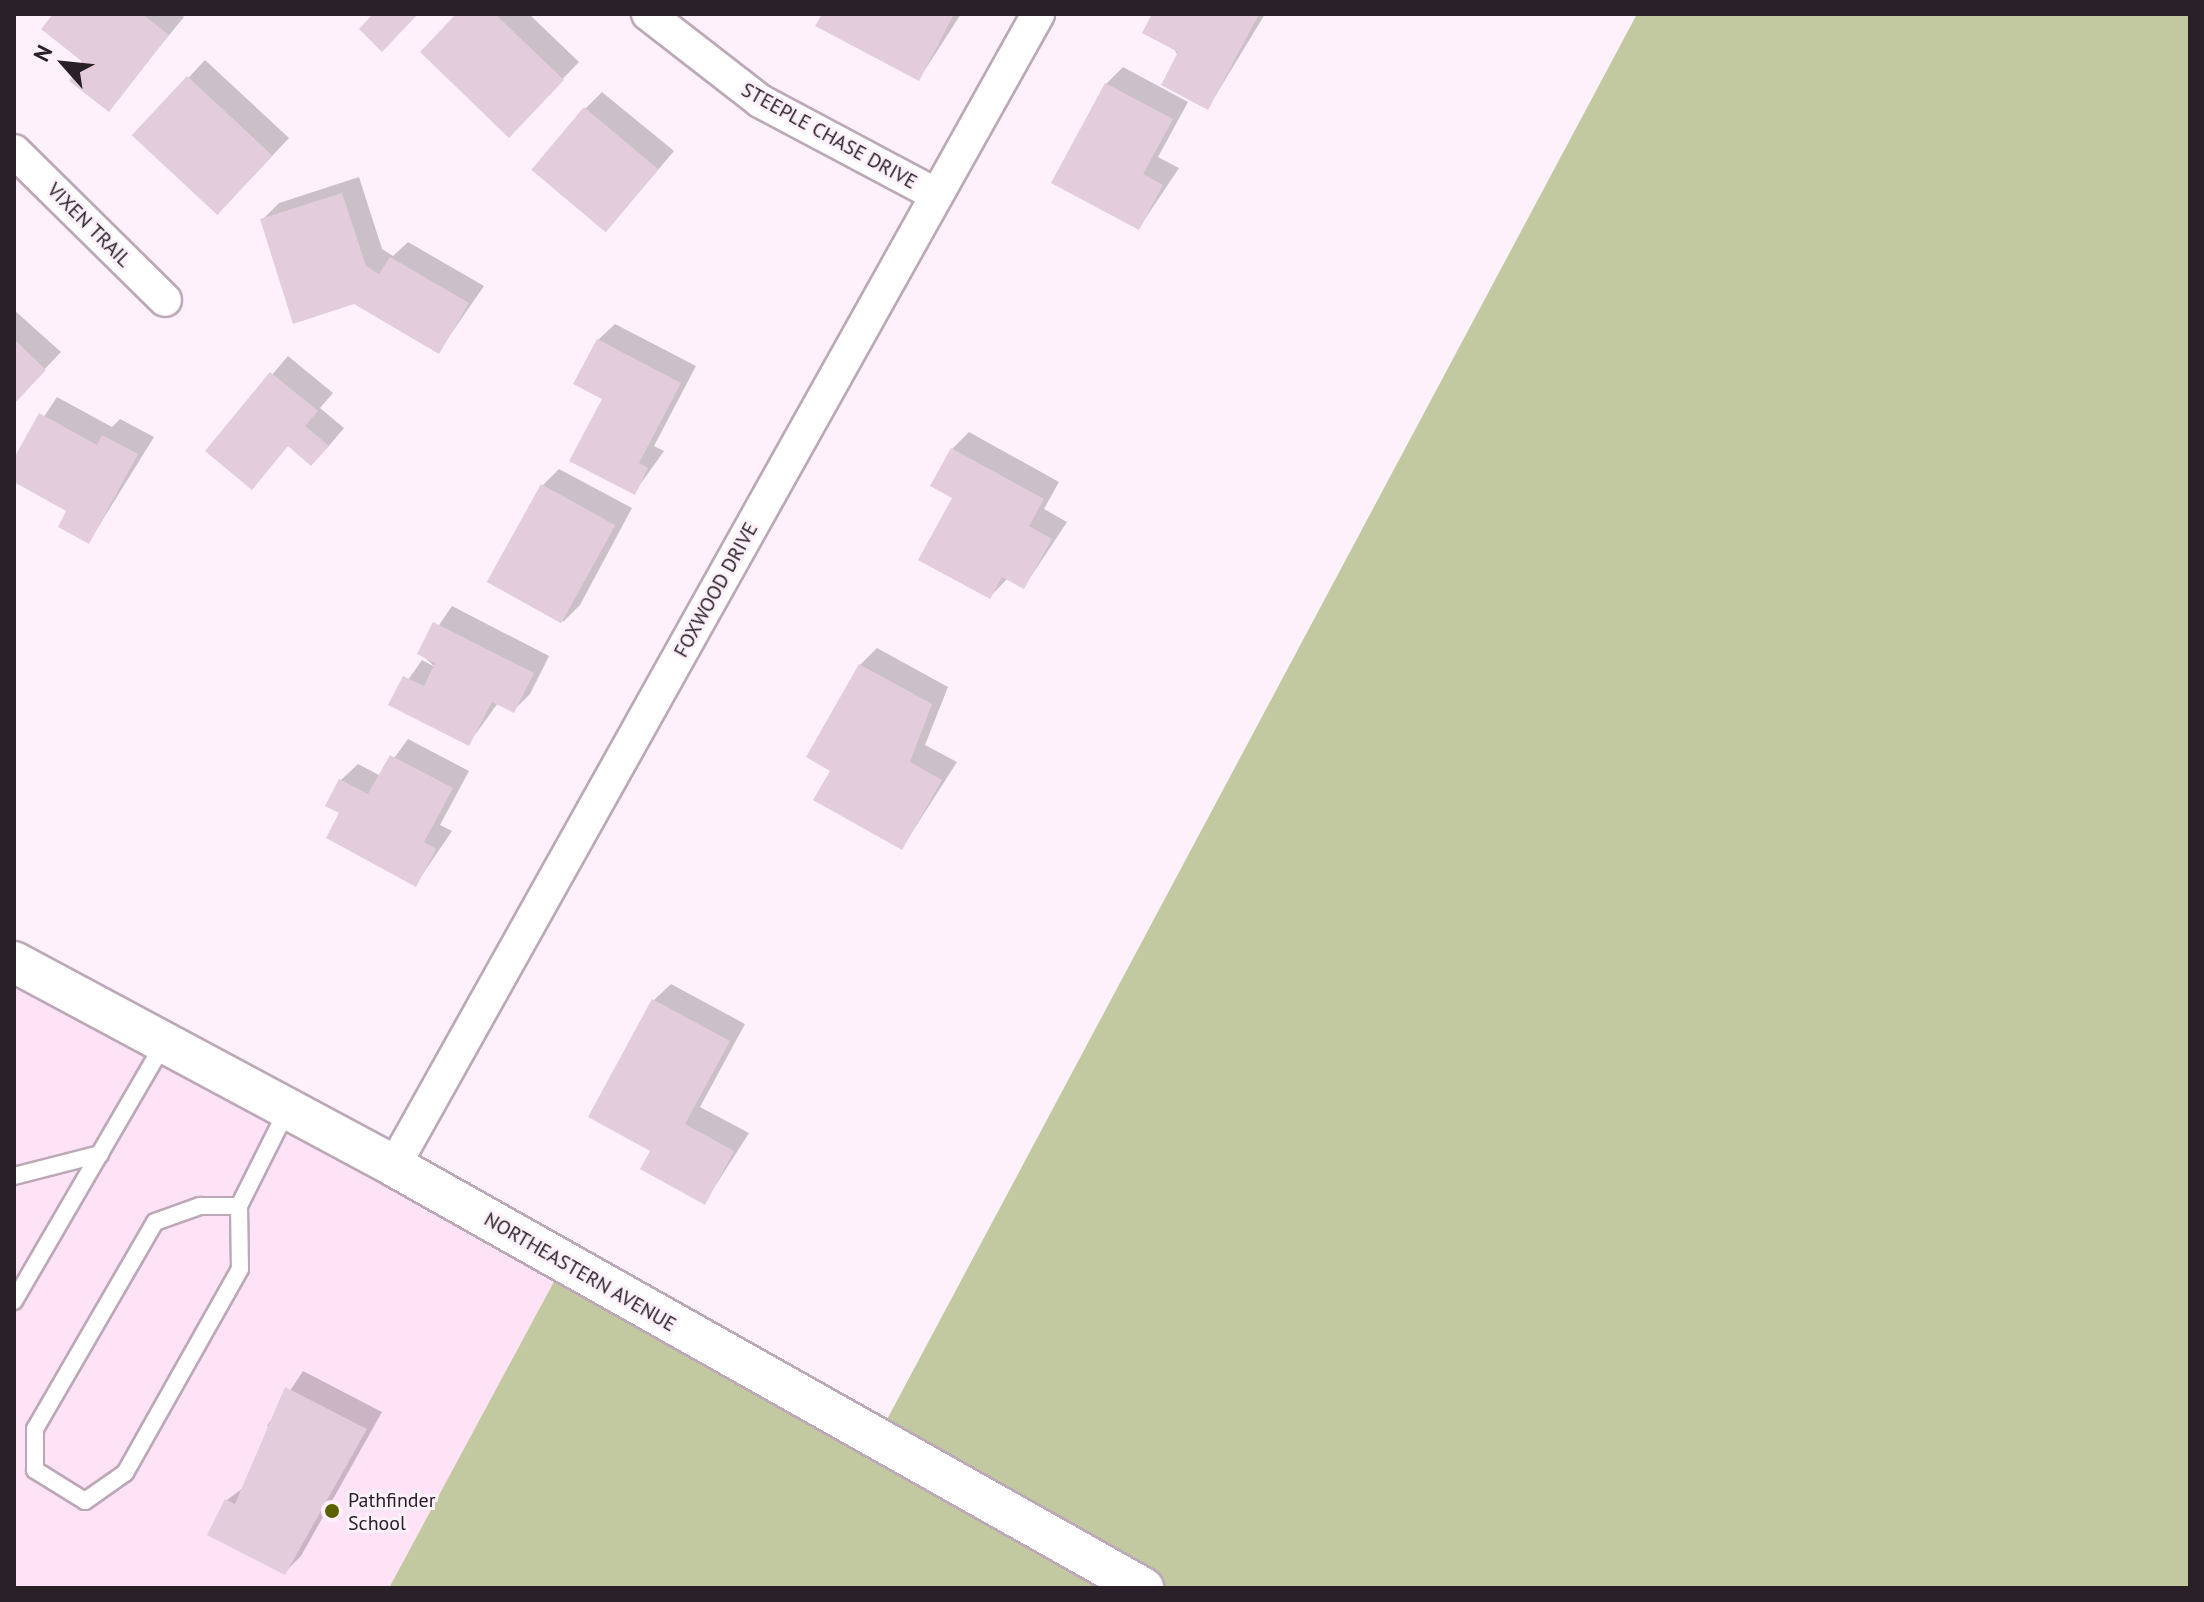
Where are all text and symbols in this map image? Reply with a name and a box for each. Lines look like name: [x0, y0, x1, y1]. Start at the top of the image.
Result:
north arrow: [24, 24, 104, 104]
text: N: [27, 40, 58, 66]
street label: STEEPLE CHASE DRIVE: [737, 78, 921, 194]
street label: VIXEN TRAIL: [42, 178, 136, 272]
street label: FOXWOOD DRIVE: [669, 518, 763, 662]
street label: NORTHEASTERN AVENUE: [480, 1207, 680, 1337]
place label: Pathfinder School: [348, 1488, 436, 1535]
marker: Pathfinder School: [323, 1502, 341, 1520]

